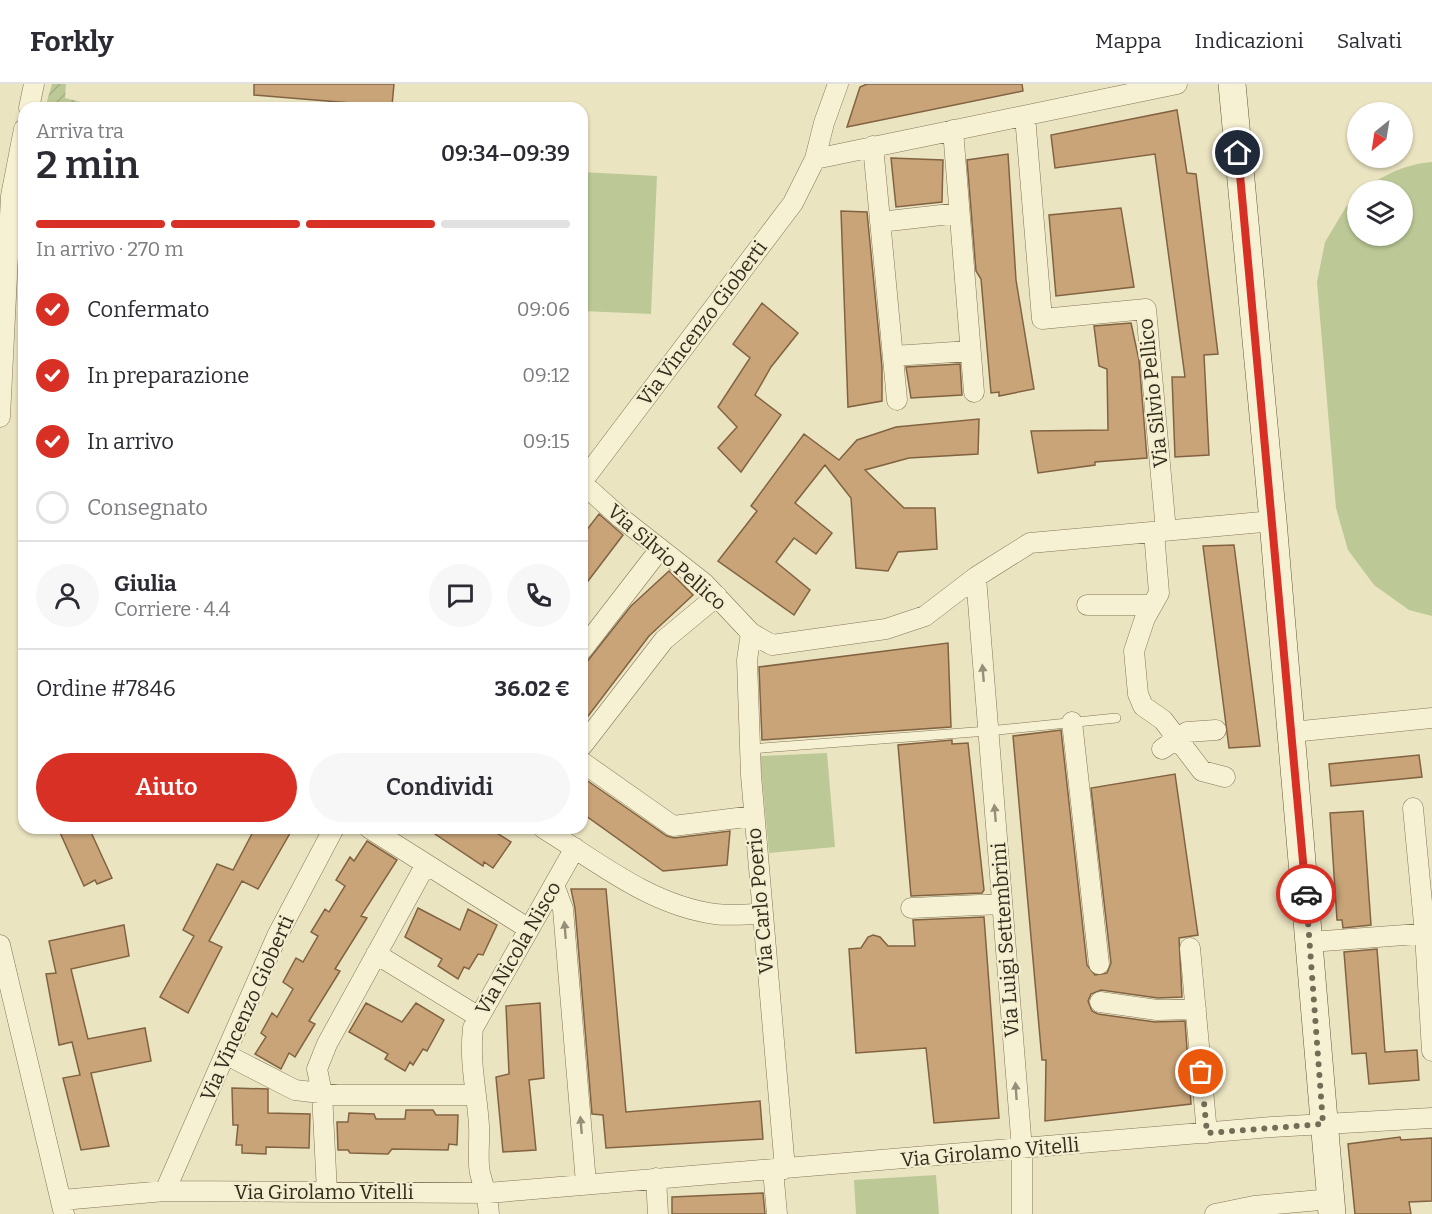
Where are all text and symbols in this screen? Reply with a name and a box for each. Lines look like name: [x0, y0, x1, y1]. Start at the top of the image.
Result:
text: Forkly: [30, 25, 114, 58]
text: Mappa: [1095, 28, 1161, 54]
text: Indicazioni: [1194, 28, 1304, 54]
text: Salvati: [1337, 28, 1402, 54]
north arrow: [1347, 102, 1413, 168]
map controls: [1347, 102, 1413, 246]
text: Arriva tra: [36, 119, 124, 143]
pin: [1212, 127, 1263, 178]
icon: home: [1221, 136, 1254, 169]
text: 09:34–09:39: [441, 140, 570, 167]
text: 2 min: [36, 142, 139, 188]
button: layers: [1347, 180, 1413, 246]
street label: Via Vincenzo Gioberti: [632, 236, 772, 410]
text: In arrivo · 270 m: [36, 237, 184, 261]
icon: check: [36, 293, 69, 326]
text: Confermato: [87, 296, 209, 323]
text: 09:06: [517, 297, 570, 321]
street label: Via Silvio Pellico: [1133, 317, 1173, 469]
icon: check: [36, 359, 69, 392]
text: In preparazione: [87, 362, 249, 389]
text: 09:12: [522, 363, 570, 387]
icon: check: [36, 425, 69, 458]
text: In arrivo: [87, 428, 174, 455]
text: 09:15: [522, 429, 570, 453]
text: Consegnato: [87, 494, 208, 521]
street label: Via Silvio Pellico: [603, 499, 731, 615]
button: person: [36, 564, 99, 627]
button: chat: [429, 564, 492, 627]
button: phone: [507, 564, 570, 627]
text: Giulia: [114, 570, 177, 597]
text: Corriere · 4.4: [114, 597, 230, 621]
one-way arrow: [978, 663, 988, 682]
text: Ordine #7846: [36, 675, 176, 702]
text: 36.02 €: [495, 675, 570, 702]
button: Aiuto: [36, 753, 297, 822]
button: Condividi: [309, 753, 570, 822]
one-way arrow: [990, 803, 1000, 822]
street label: Via Carlo Poerio: [742, 827, 778, 975]
street label: Via Luigi Settembrini: [986, 842, 1024, 1038]
courier: [1276, 864, 1336, 924]
street label: Via Nicola Nisco: [470, 877, 566, 1019]
icon: car: [1290, 878, 1323, 911]
street label: Via Vincenzo Gioberti: [195, 911, 299, 1104]
one-way arrow: [560, 921, 570, 940]
pin: [1175, 1046, 1226, 1097]
icon: bag: [1184, 1055, 1217, 1088]
one-way arrow: [1012, 1081, 1021, 1100]
one-way arrow: [576, 1115, 586, 1134]
street label: Via Girolamo Vitelli: [900, 1132, 1080, 1172]
street label: Via Girolamo Vitelli: [234, 1180, 414, 1204]

